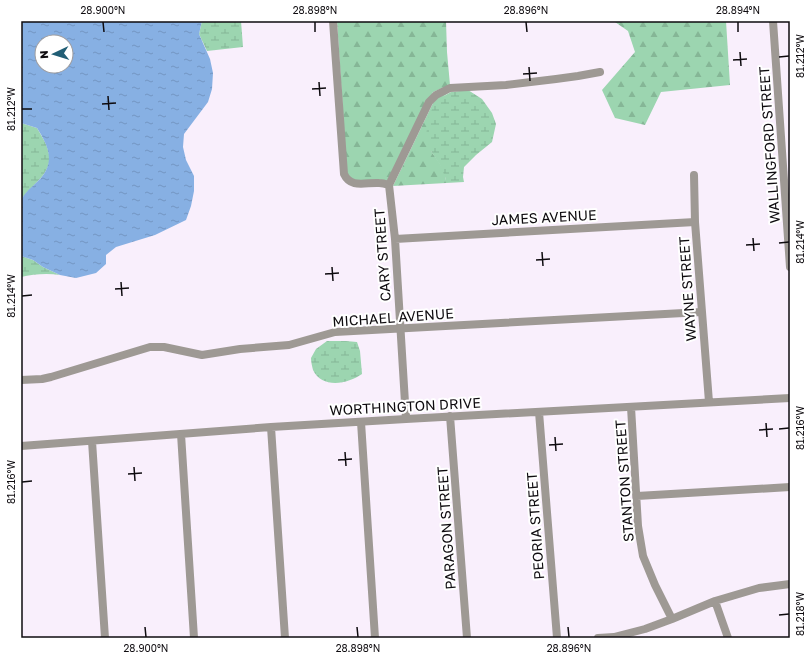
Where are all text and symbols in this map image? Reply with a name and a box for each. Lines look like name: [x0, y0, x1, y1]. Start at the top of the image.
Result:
text: 28.900°N: [81, 4, 125, 16]
text: 28.898°N: [293, 4, 337, 16]
text: 28.896°N: [504, 4, 548, 16]
text: 28.894°N: [716, 4, 760, 16]
north arrow: [34, 34, 74, 74]
text: 81.212°W: [794, 34, 806, 78]
text: N: [37, 50, 50, 59]
street label: WALLINGFORD STREET: [755, 66, 783, 224]
text: 81.212°W: [5, 87, 17, 131]
street label: JAMES AVENUE: [491, 206, 597, 228]
street label: CARY STREET: [370, 208, 394, 302]
text: 81.214°W: [794, 220, 806, 264]
street label: WAYNE STREET: [675, 236, 699, 342]
text: 81.214°W: [5, 274, 17, 318]
street label: MICHAEL AVENUE: [332, 304, 454, 330]
street label: WORTHINGTON DRIVE: [329, 394, 481, 418]
text: 81.216°W: [794, 406, 806, 450]
street label: STANTON STREET: [611, 419, 637, 543]
text: 81.216°W: [5, 460, 17, 504]
street label: PARAGON STREET: [433, 466, 459, 590]
street label: PEORIA STREET: [523, 471, 547, 580]
text: 81.218°W: [794, 592, 806, 636]
text: 28.900°N: [124, 642, 168, 654]
text: 28.898°N: [336, 642, 380, 654]
text: 28.896°N: [547, 642, 591, 654]

